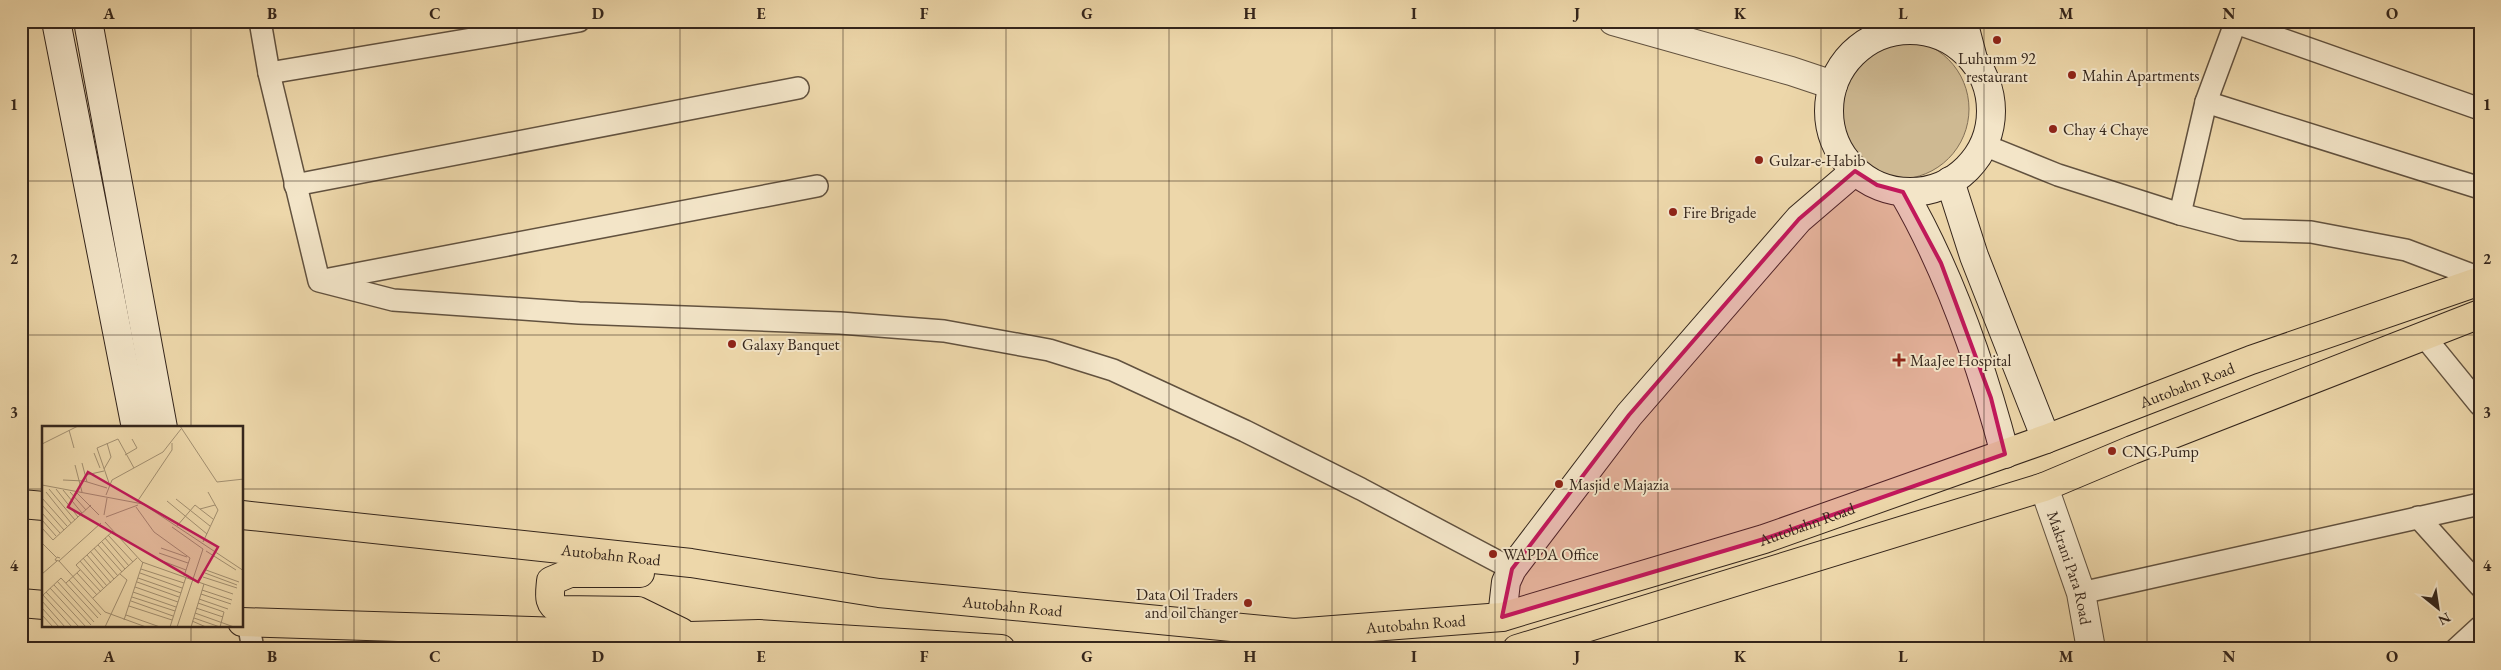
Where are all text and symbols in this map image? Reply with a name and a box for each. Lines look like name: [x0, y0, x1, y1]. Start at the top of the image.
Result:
text: A: [102, 3, 115, 24]
text: B: [267, 3, 277, 24]
text: C: [429, 3, 441, 24]
text: D: [592, 3, 604, 24]
text: E: [756, 3, 766, 24]
text: F: [920, 3, 929, 24]
text: G: [1081, 3, 1093, 24]
text: H: [1244, 3, 1257, 24]
text: I: [1411, 3, 1417, 24]
text: J: [1572, 3, 1580, 24]
text: K: [1734, 3, 1747, 24]
text: L: [1898, 3, 1908, 24]
text: M: [2059, 3, 2074, 24]
text: N: [2223, 3, 2236, 24]
text: O: [2386, 3, 2398, 24]
marker: Luhumm 92 restaurant: [1991, 34, 2003, 46]
place label: Luhumm 92 restaurant: [1958, 48, 2036, 87]
place label: Mahin Apartments: [2082, 65, 2199, 86]
marker: Mahin Apartments: [2066, 69, 2078, 81]
text: 1: [10, 94, 18, 115]
text: 1: [2483, 94, 2491, 115]
place label: Chay 4 Chaye: [2063, 119, 2149, 140]
marker: Chay 4 Chaye: [2047, 123, 2059, 135]
place label: Gulzar-e-Habib: [1769, 150, 1865, 171]
marker: Gulzar-e-Habib: [1753, 154, 1765, 166]
place label: Fire Brigade: [1683, 202, 1756, 223]
marker: Fire Brigade: [1667, 206, 1679, 218]
text: 2: [10, 248, 19, 269]
text: 2: [2483, 248, 2492, 269]
place label: Galaxy Banquet: [742, 334, 840, 355]
marker: Galaxy Banquet: [726, 338, 738, 350]
place label: MaaJee Hospital: [1910, 350, 2012, 371]
marker: MaaJee Hospital: [1892, 353, 1906, 367]
street label: Autobahn Road: [2136, 357, 2238, 413]
text: 3: [10, 402, 18, 423]
text: 3: [2483, 402, 2491, 423]
inset map: [42, 426, 244, 628]
place label: CNG Pump: [2122, 441, 2199, 462]
marker: CNG Pump: [2106, 445, 2118, 457]
place label: Masjid e Majazia: [1569, 474, 1670, 495]
marker: Masjid e Majazia: [1553, 478, 1565, 490]
street label: Autobahn Road: [1755, 497, 1858, 551]
street label: Makrani Para Road: [2042, 508, 2097, 627]
street label: Autobahn Road: [559, 539, 663, 571]
place label: WAPDA Office: [1503, 544, 1598, 565]
marker: WAPDA Office: [1487, 548, 1499, 560]
text: 4: [10, 555, 19, 576]
text: 4: [2483, 555, 2492, 576]
north arrow: [2414, 582, 2464, 632]
place label: Data Oil Traders and oil changer: [1136, 584, 1239, 623]
street label: Autobahn Road: [961, 591, 1064, 622]
marker: Data Oil Traders and oil changer: [1242, 597, 1254, 609]
text: N: [2435, 609, 2454, 630]
street label: Autobahn Road: [1364, 610, 1467, 639]
text: A: [102, 646, 115, 667]
text: B: [267, 646, 277, 667]
text: C: [429, 646, 441, 667]
text: D: [592, 646, 604, 667]
text: E: [756, 646, 766, 667]
text: F: [920, 646, 929, 667]
text: G: [1081, 646, 1093, 667]
text: H: [1244, 646, 1257, 667]
text: I: [1411, 646, 1417, 667]
text: J: [1572, 646, 1580, 667]
text: K: [1734, 646, 1747, 667]
text: L: [1898, 646, 1908, 667]
text: M: [2059, 646, 2074, 667]
text: N: [2223, 646, 2236, 667]
text: O: [2386, 646, 2398, 667]

